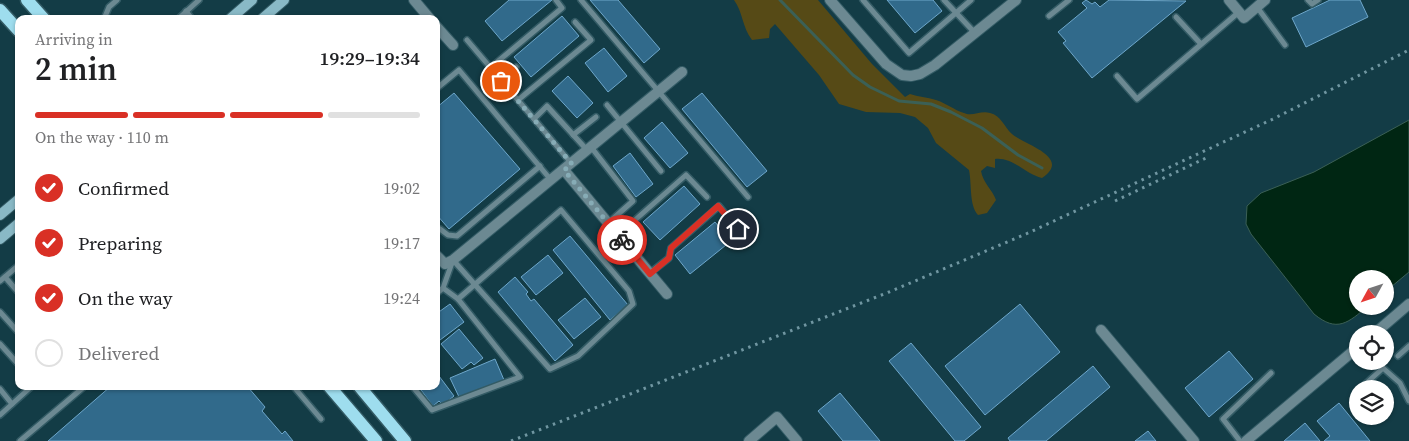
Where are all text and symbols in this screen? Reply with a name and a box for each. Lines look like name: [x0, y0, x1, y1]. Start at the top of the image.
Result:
text: Arriving in: [35, 28, 113, 50]
text: 19:29–19:34: [320, 45, 420, 71]
text: 2 min: [35, 47, 117, 91]
pin: [480, 60, 522, 102]
icon: bag: [487, 67, 515, 95]
text: On the way · 110 m: [35, 126, 169, 148]
icon: check: [35, 174, 63, 202]
text: Confirmed: [78, 175, 169, 201]
text: 19:02: [383, 177, 420, 199]
pin: [717, 208, 759, 250]
courier: [597, 215, 647, 265]
icon: home: [724, 215, 752, 243]
icon: bike: [608, 226, 636, 254]
icon: check: [35, 229, 63, 257]
text: Preparing: [78, 230, 162, 256]
text: 19:17: [383, 232, 420, 254]
north arrow: [1349, 270, 1394, 315]
map controls: [1349, 270, 1394, 425]
icon: check: [35, 284, 63, 312]
text: On the way: [78, 285, 173, 311]
text: 19:24: [383, 287, 420, 309]
button: locate: [1349, 325, 1394, 370]
text: Delivered: [78, 340, 159, 366]
button: layers: [1349, 380, 1394, 425]

